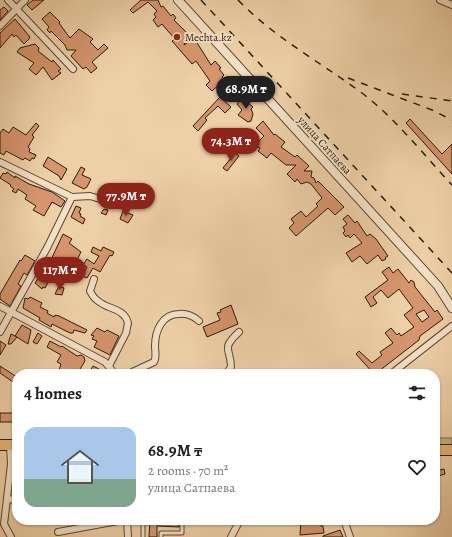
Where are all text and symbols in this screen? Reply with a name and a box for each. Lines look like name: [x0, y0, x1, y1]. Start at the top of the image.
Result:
place label: Mechta.kz: [185, 30, 232, 45]
marker: Mechta.kz: [172, 32, 182, 42]
pin: 68.9M ₸: [209, 76, 283, 110]
text: 68.9M ₸: [225, 80, 267, 97]
street label: улица Сатпаева: [294, 112, 355, 178]
pin: 74.3M ₸: [194, 128, 268, 162]
text: 74.3M ₸: [211, 132, 251, 149]
pin: 77.9M ₸: [89, 183, 163, 217]
text: 77.9M ₸: [106, 187, 146, 204]
pin: 117M ₸: [27, 257, 93, 291]
text: 117M ₸: [43, 261, 77, 278]
text: 4 homes: [24, 382, 82, 405]
icon: filters: [406, 382, 428, 404]
text: 68.9M ₸: [148, 439, 202, 462]
icon: home: [56, 443, 104, 491]
icon: heart: [406, 456, 428, 478]
text: 2 rooms · 70 m²: [148, 462, 228, 479]
text: улица Сатпаева: [148, 479, 235, 496]

